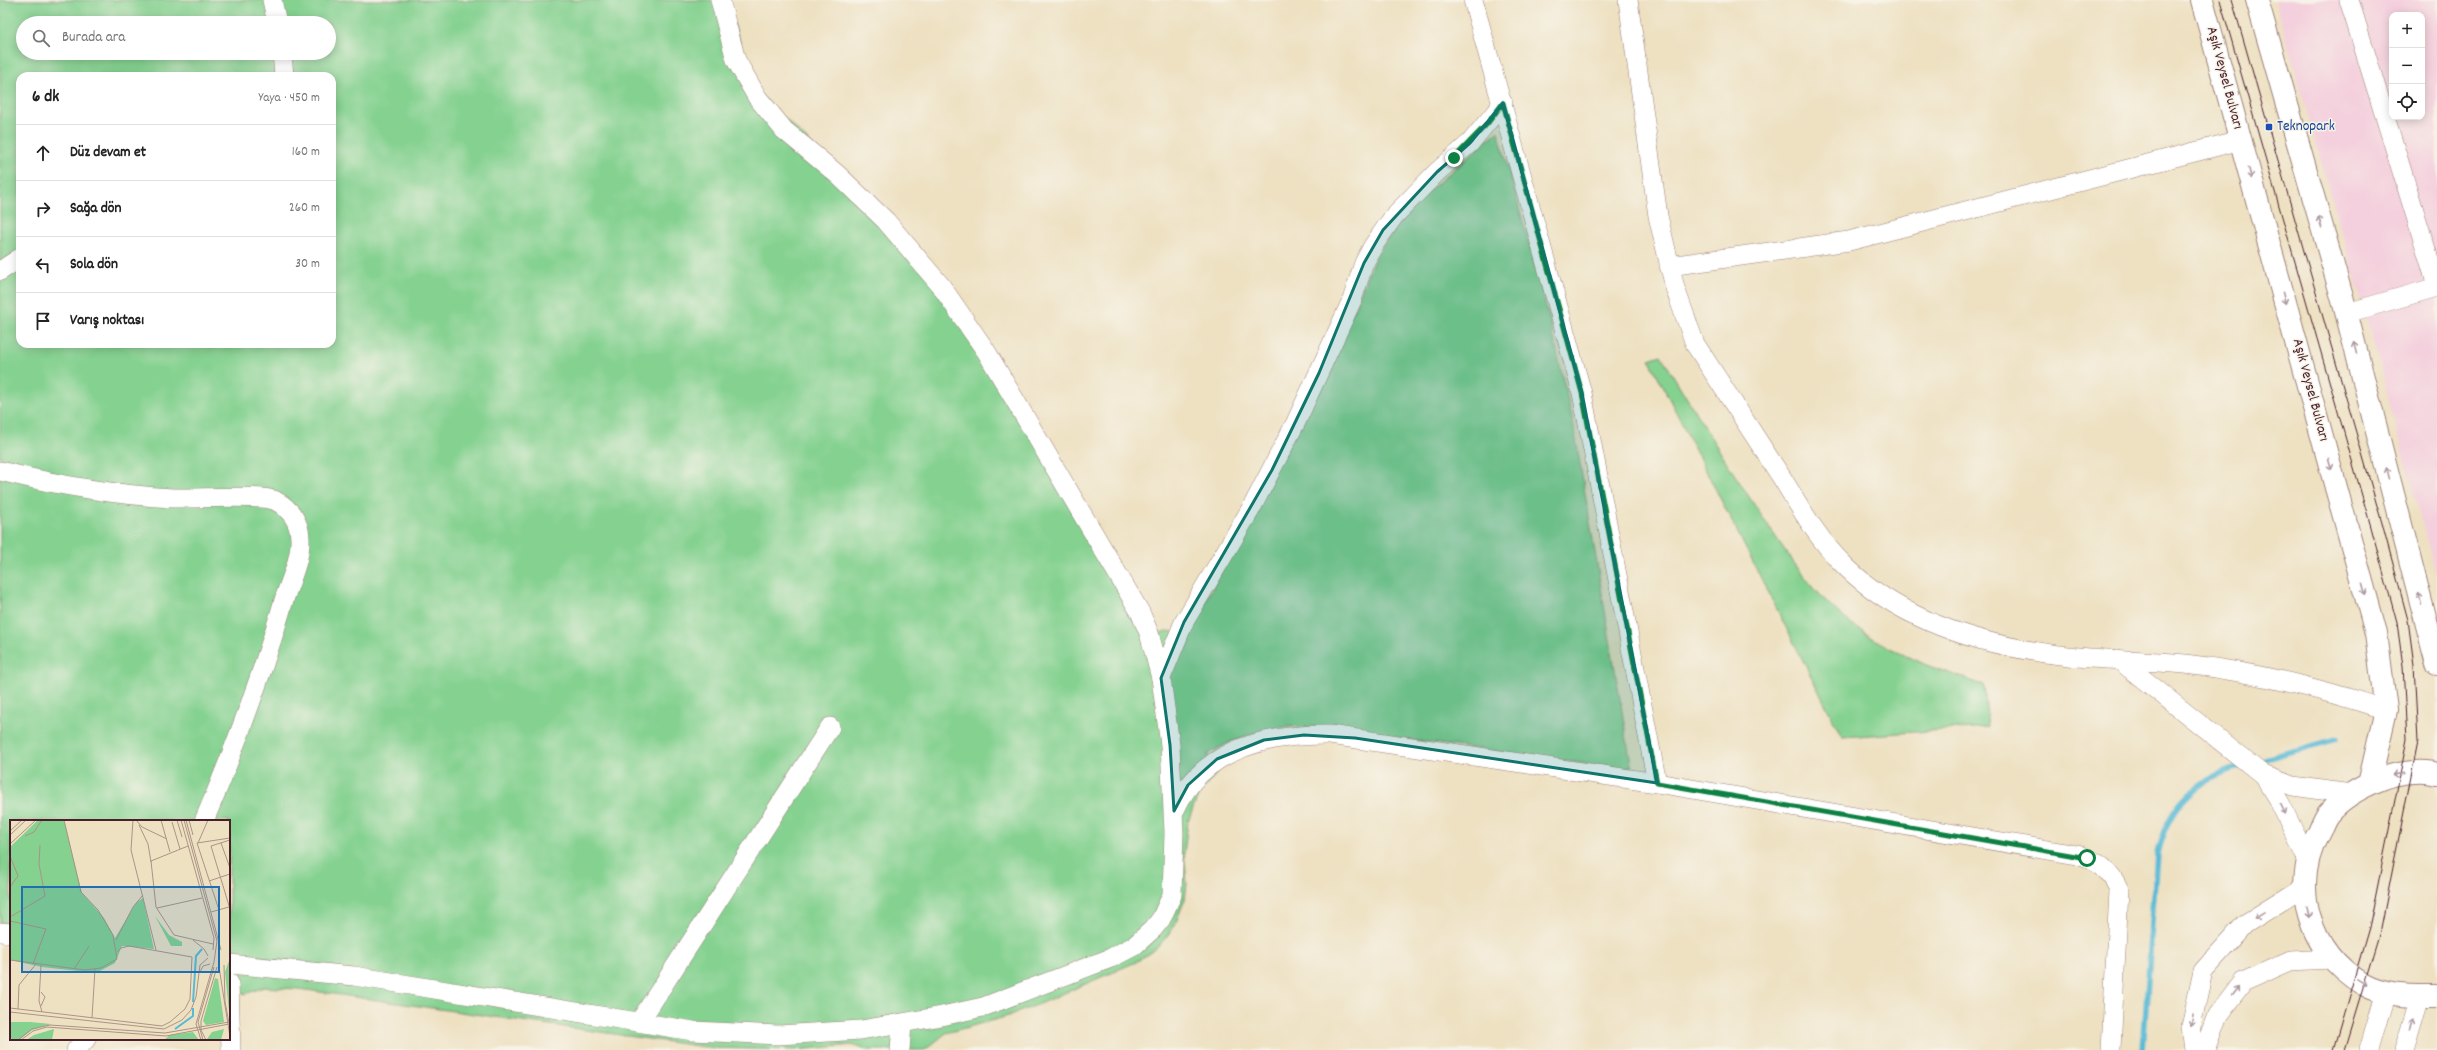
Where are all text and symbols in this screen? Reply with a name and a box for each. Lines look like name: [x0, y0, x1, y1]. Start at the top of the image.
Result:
map controls: [2389, 12, 2425, 120]
button: +: [2389, 12, 2425, 48]
search box: [16, 16, 336, 60]
street label: Aşık Veysel Bulvarı: [2200, 24, 2248, 132]
icon: search: [30, 27, 52, 49]
text: Burada ara: [62, 27, 125, 49]
button: −: [2389, 48, 2425, 84]
button: locate: [2389, 84, 2425, 120]
text: 6 dk: [32, 86, 59, 110]
text: Yaya · 450 m: [258, 89, 320, 108]
place label: Teknopark: [2277, 116, 2335, 138]
marker: Teknopark: [2264, 122, 2274, 132]
icon: ahead: [32, 142, 54, 164]
text: Düz devam et: [70, 142, 146, 164]
text: 160 m: [292, 143, 320, 162]
route end: [1445, 149, 1463, 167]
one-way arrow: [2247, 166, 2254, 179]
icon: right: [32, 198, 54, 220]
text: Sağa dön: [70, 198, 121, 220]
text: 260 m: [289, 199, 320, 218]
one-way arrow: [2316, 216, 2324, 229]
icon: left: [32, 254, 54, 276]
text: Sola dön: [70, 254, 118, 276]
text: 30 m: [295, 255, 320, 274]
one-way arrow: [2281, 291, 2288, 304]
icon: arrive: [32, 310, 54, 332]
text: Varış noktası: [70, 310, 144, 332]
street label: Aşık Veysel Bulvarı: [2286, 336, 2334, 444]
one-way arrow: [2351, 341, 2358, 354]
one-way arrow: [2327, 457, 2334, 470]
one-way arrow: [2383, 467, 2391, 480]
one-way arrow: [2361, 582, 2368, 595]
one-way arrow: [2416, 593, 2423, 606]
one-way arrow: [2392, 770, 2405, 778]
one-way arrow: [2280, 802, 2287, 814]
inset map: [10, 820, 230, 1040]
route start: [2078, 849, 2096, 867]
one-way arrow: [2305, 905, 2313, 918]
one-way arrow: [2253, 912, 2265, 920]
one-way arrow: [2357, 978, 2368, 987]
one-way arrow: [2232, 986, 2240, 997]
one-way arrow: [2188, 1014, 2196, 1027]
one-way arrow: [2409, 1017, 2416, 1030]

